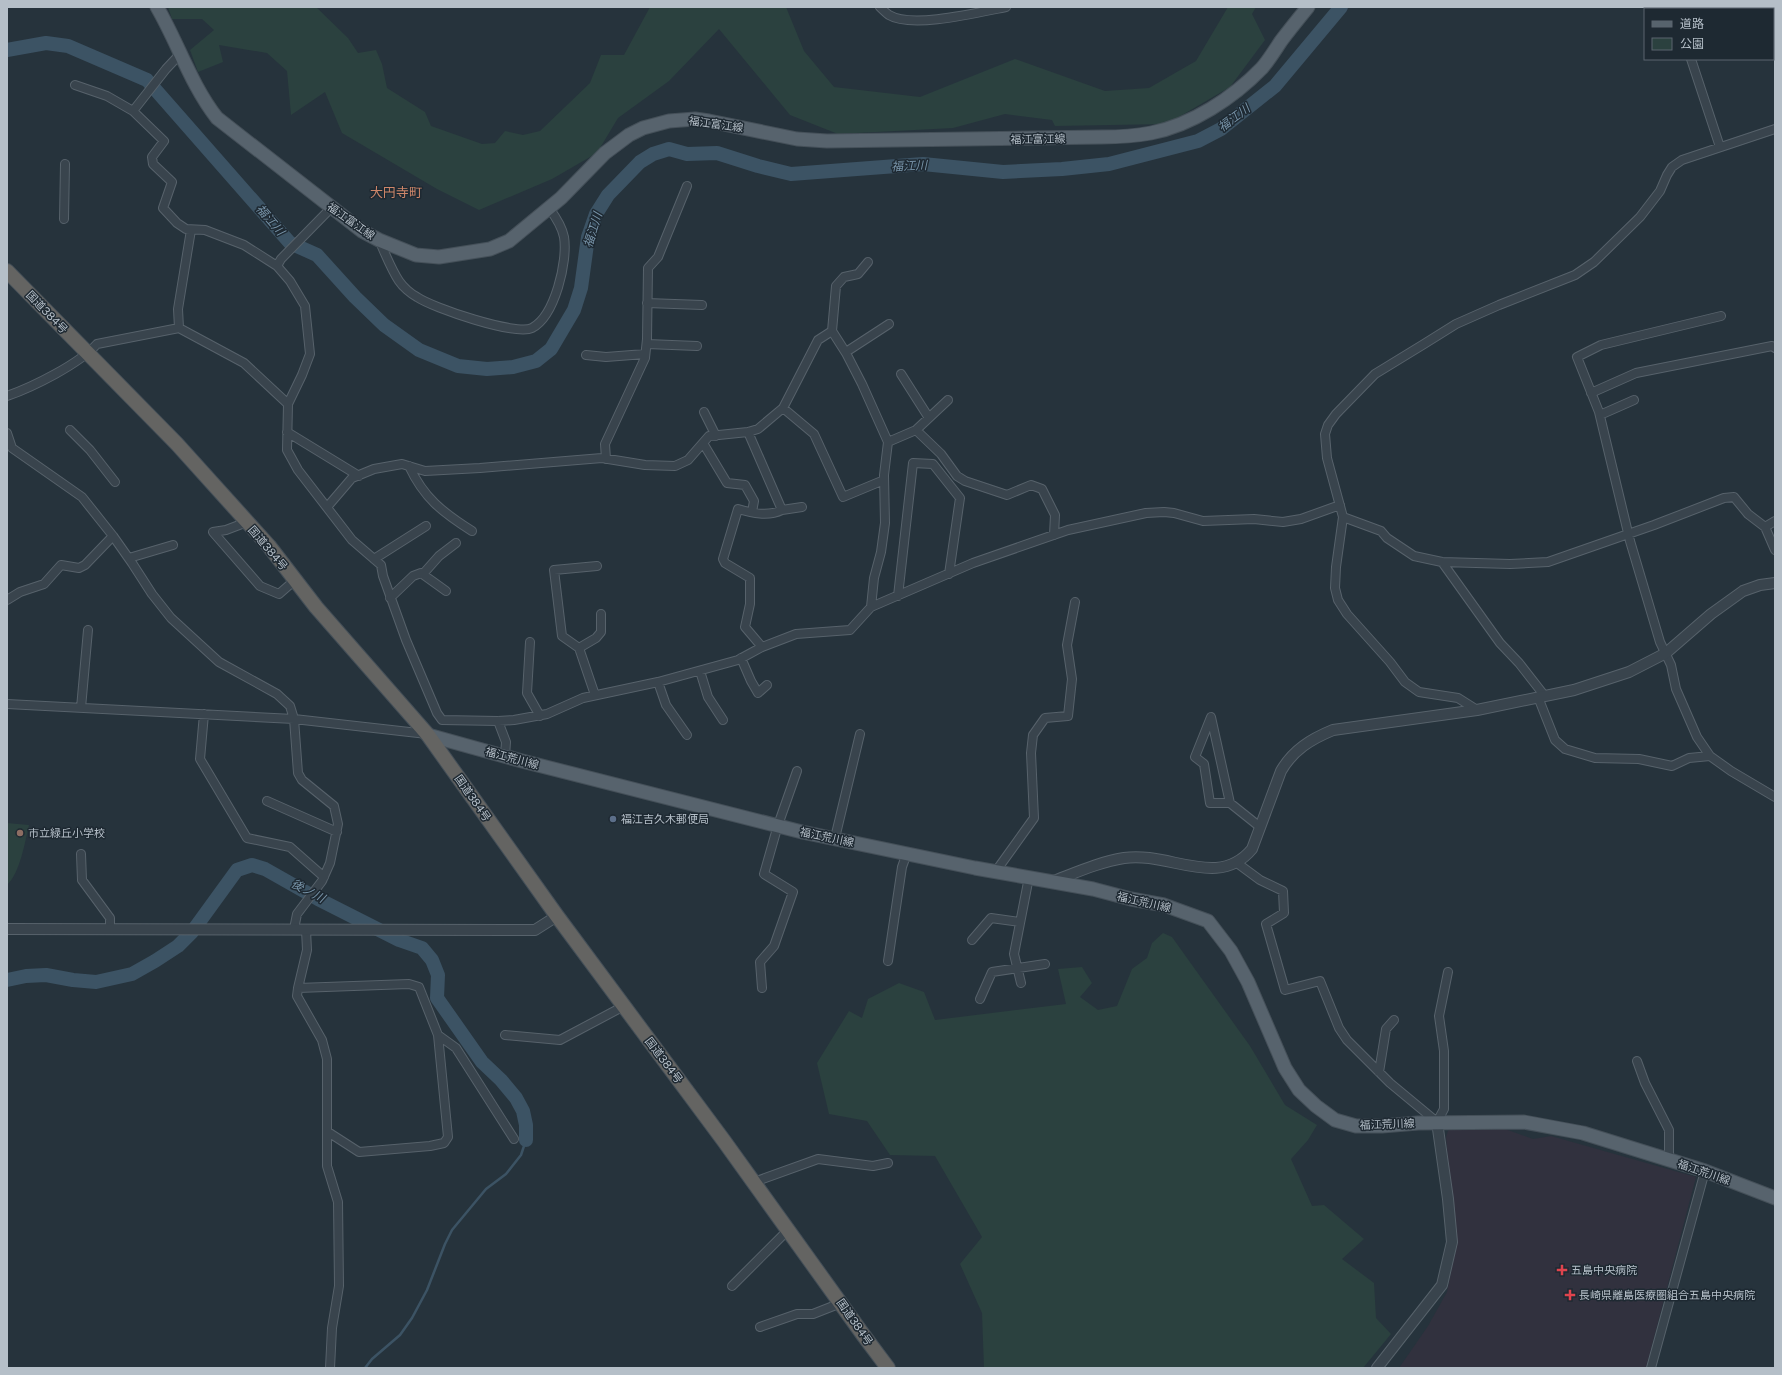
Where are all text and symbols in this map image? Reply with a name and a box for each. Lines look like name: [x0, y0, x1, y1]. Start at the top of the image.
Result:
legend: [1644, 8, 1774, 60]
text: 道路: [1680, 17, 1704, 31]
text: 公園: [1680, 37, 1704, 51]
water label: 福江川: [1215, 100, 1254, 134]
street label: 福江富江線: [688, 114, 744, 134]
street label: 福江富江線: [1010, 133, 1066, 145]
water label: 福江川: [891, 158, 929, 174]
district label: 大円寺町: [370, 185, 422, 200]
street label: 福江富江線: [325, 200, 377, 242]
water label: 福江川: [253, 202, 288, 240]
water label: 福江川: [581, 209, 606, 249]
street label: 国道384号: [24, 288, 70, 336]
street label: 国道384号: [246, 524, 290, 572]
street label: 福江荒川線: [484, 745, 540, 771]
street label: 国道384号: [453, 772, 493, 824]
place label: 福江吉久木郵便局: [621, 813, 709, 825]
marker: 福江吉久木郵便局: [608, 814, 618, 824]
street label: 福江荒川線: [799, 825, 855, 849]
place label: 市立緑丘小学校: [28, 827, 105, 839]
marker: 市立緑丘小学校: [15, 828, 25, 838]
water label: 後ノ川: [289, 876, 329, 907]
street label: 福江荒川線: [1116, 890, 1172, 914]
street label: 国道384号: [643, 1035, 685, 1085]
street label: 福江荒川線: [1359, 1117, 1415, 1131]
street label: 福江荒川線: [1676, 1157, 1732, 1187]
marker: 五島中央病院: [1556, 1264, 1568, 1276]
place label: 五島中央病院: [1571, 1264, 1637, 1276]
marker: 長崎県離島医療圏組合五島中央病院: [1564, 1289, 1576, 1301]
place label: 長崎県離島医療圏組合五島中央病院: [1579, 1289, 1755, 1301]
street label: 国道384号: [835, 1296, 875, 1348]

